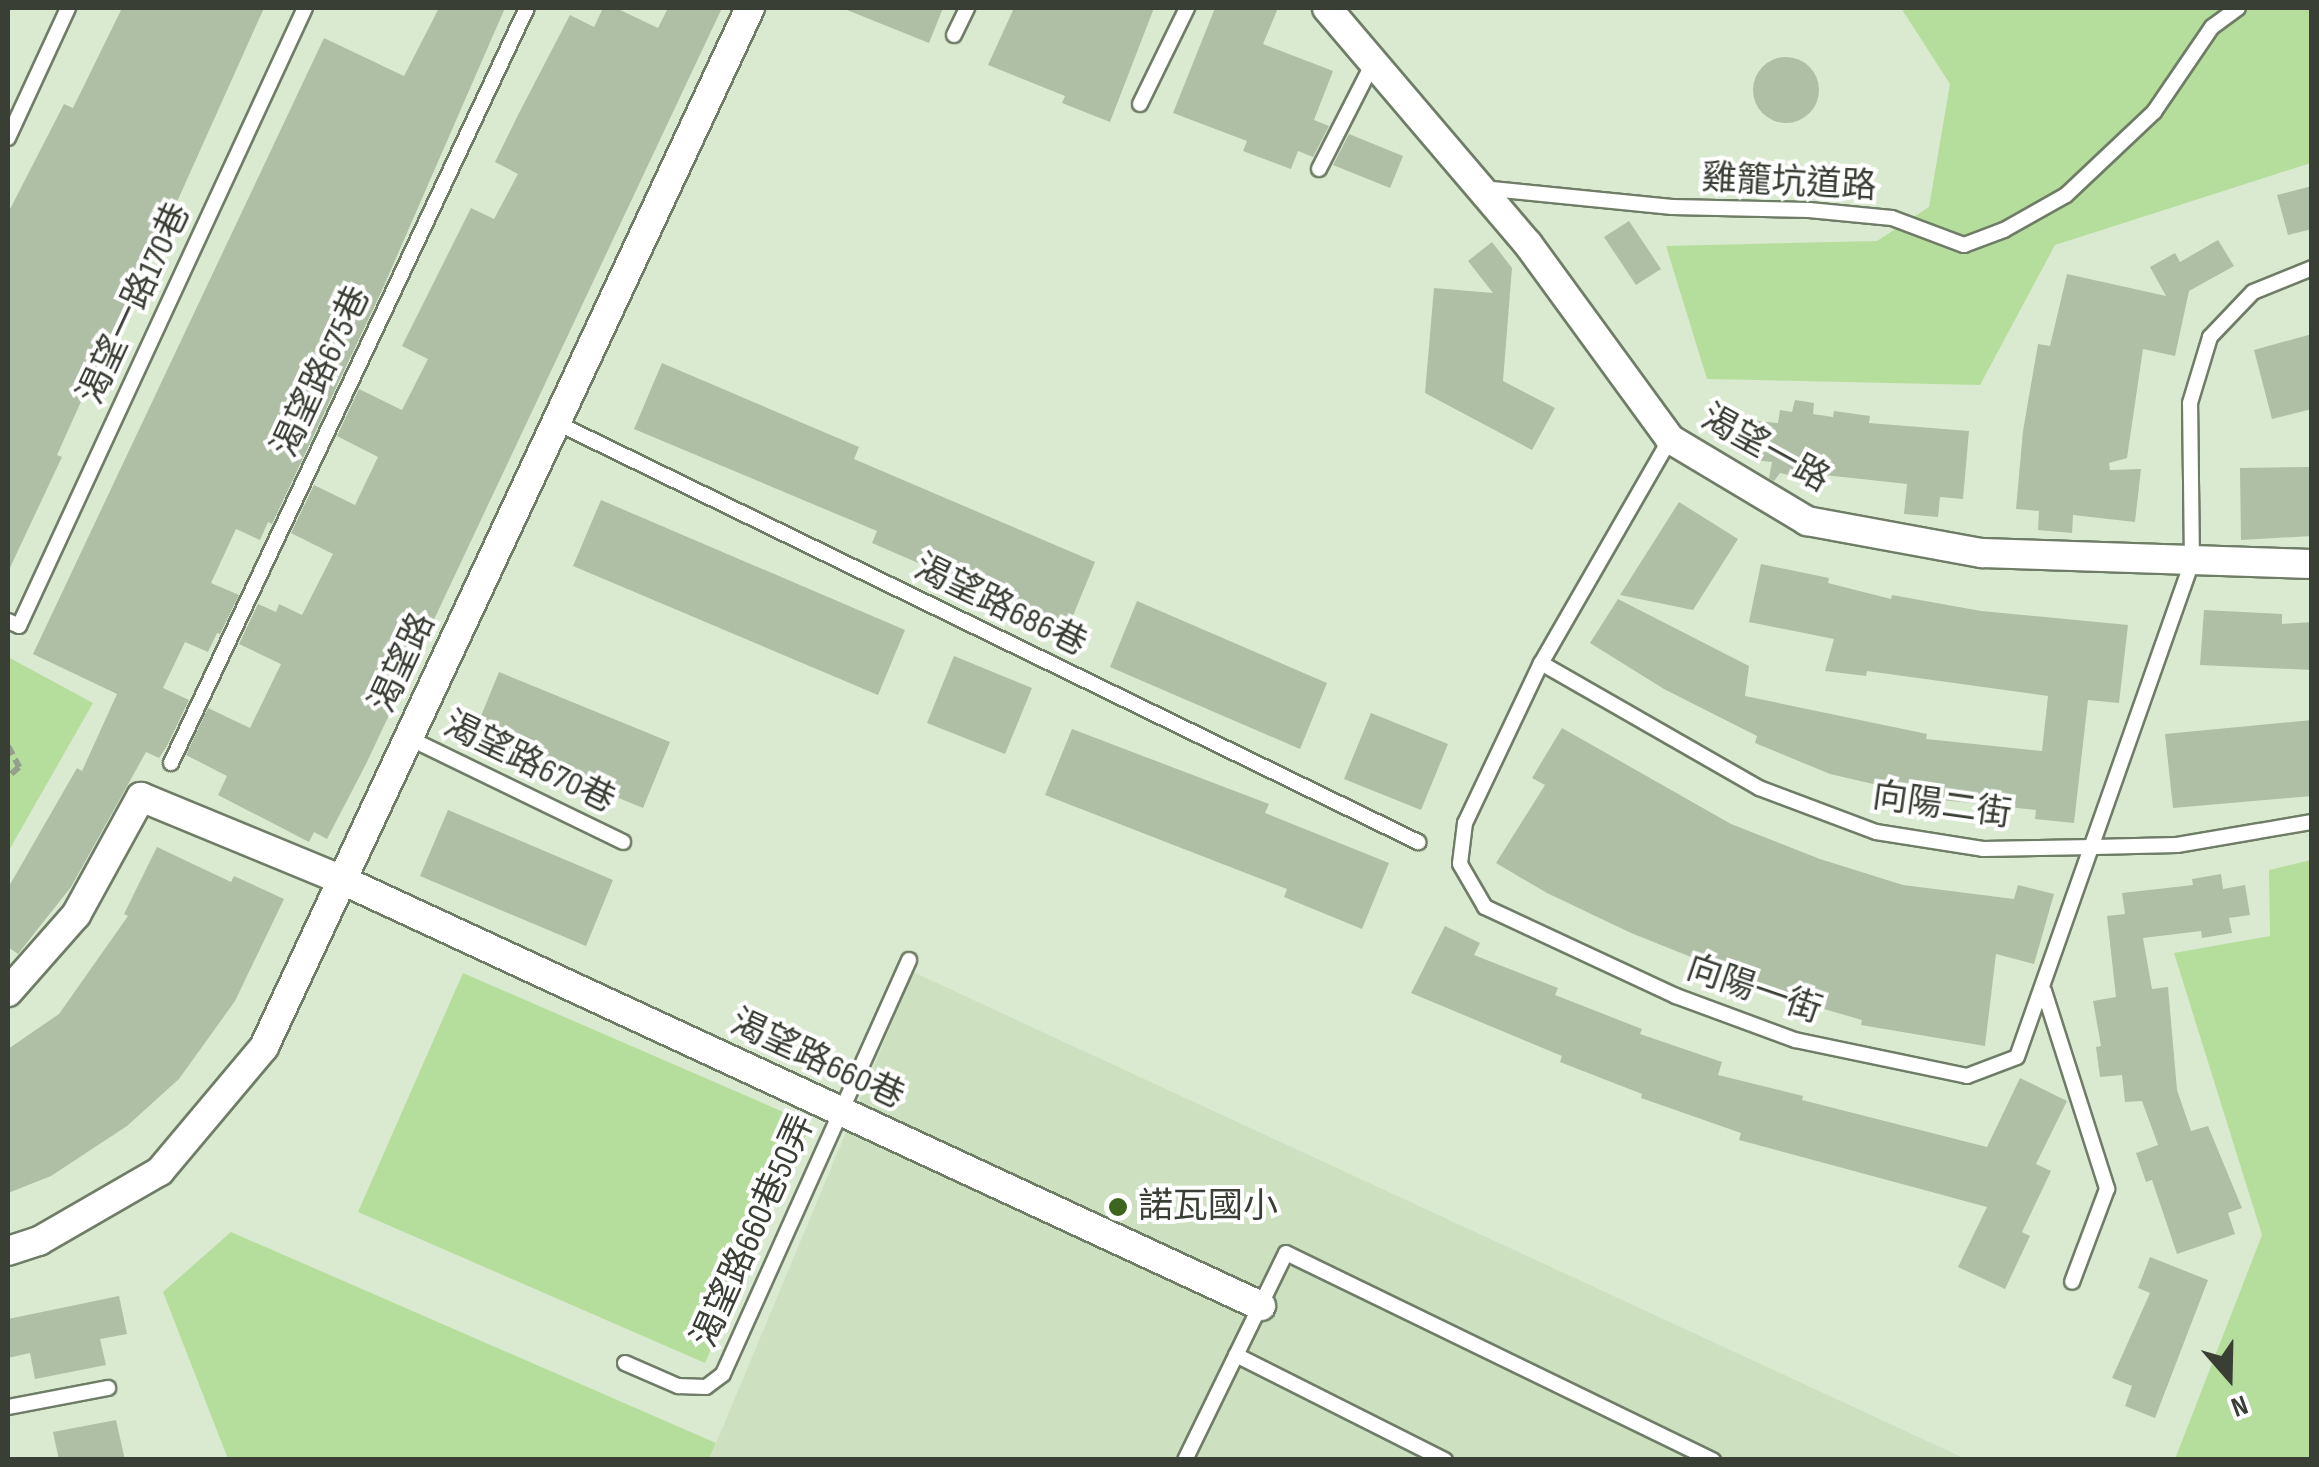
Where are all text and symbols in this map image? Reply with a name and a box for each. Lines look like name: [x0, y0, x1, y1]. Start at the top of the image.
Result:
street label: 雞籠坑道路: [1701, 157, 1877, 209]
street label: 渴望一路170巷: [70, 197, 200, 411]
street label: 渴望路675巷: [264, 280, 380, 464]
street label: 渴望一路: [1694, 397, 1836, 501]
street label: 渴望路686巷: [907, 546, 1093, 666]
street label: 渴望路: [362, 607, 444, 719]
street label: 渴望路670巷: [437, 704, 621, 822]
street label: 向陽二街: [1870, 775, 2014, 837]
street label: 向陽一街: [1681, 947, 1827, 1033]
street label: 渴望路660巷: [724, 1002, 910, 1118]
street label: 渴望路660巷50弄: [684, 1108, 824, 1354]
place label: 諾瓦國小: [1138, 1186, 1278, 1228]
marker: 諾瓦國小: [1107, 1196, 1129, 1218]
north arrow: [2179, 1327, 2279, 1427]
text: N: [2227, 1388, 2252, 1424]

